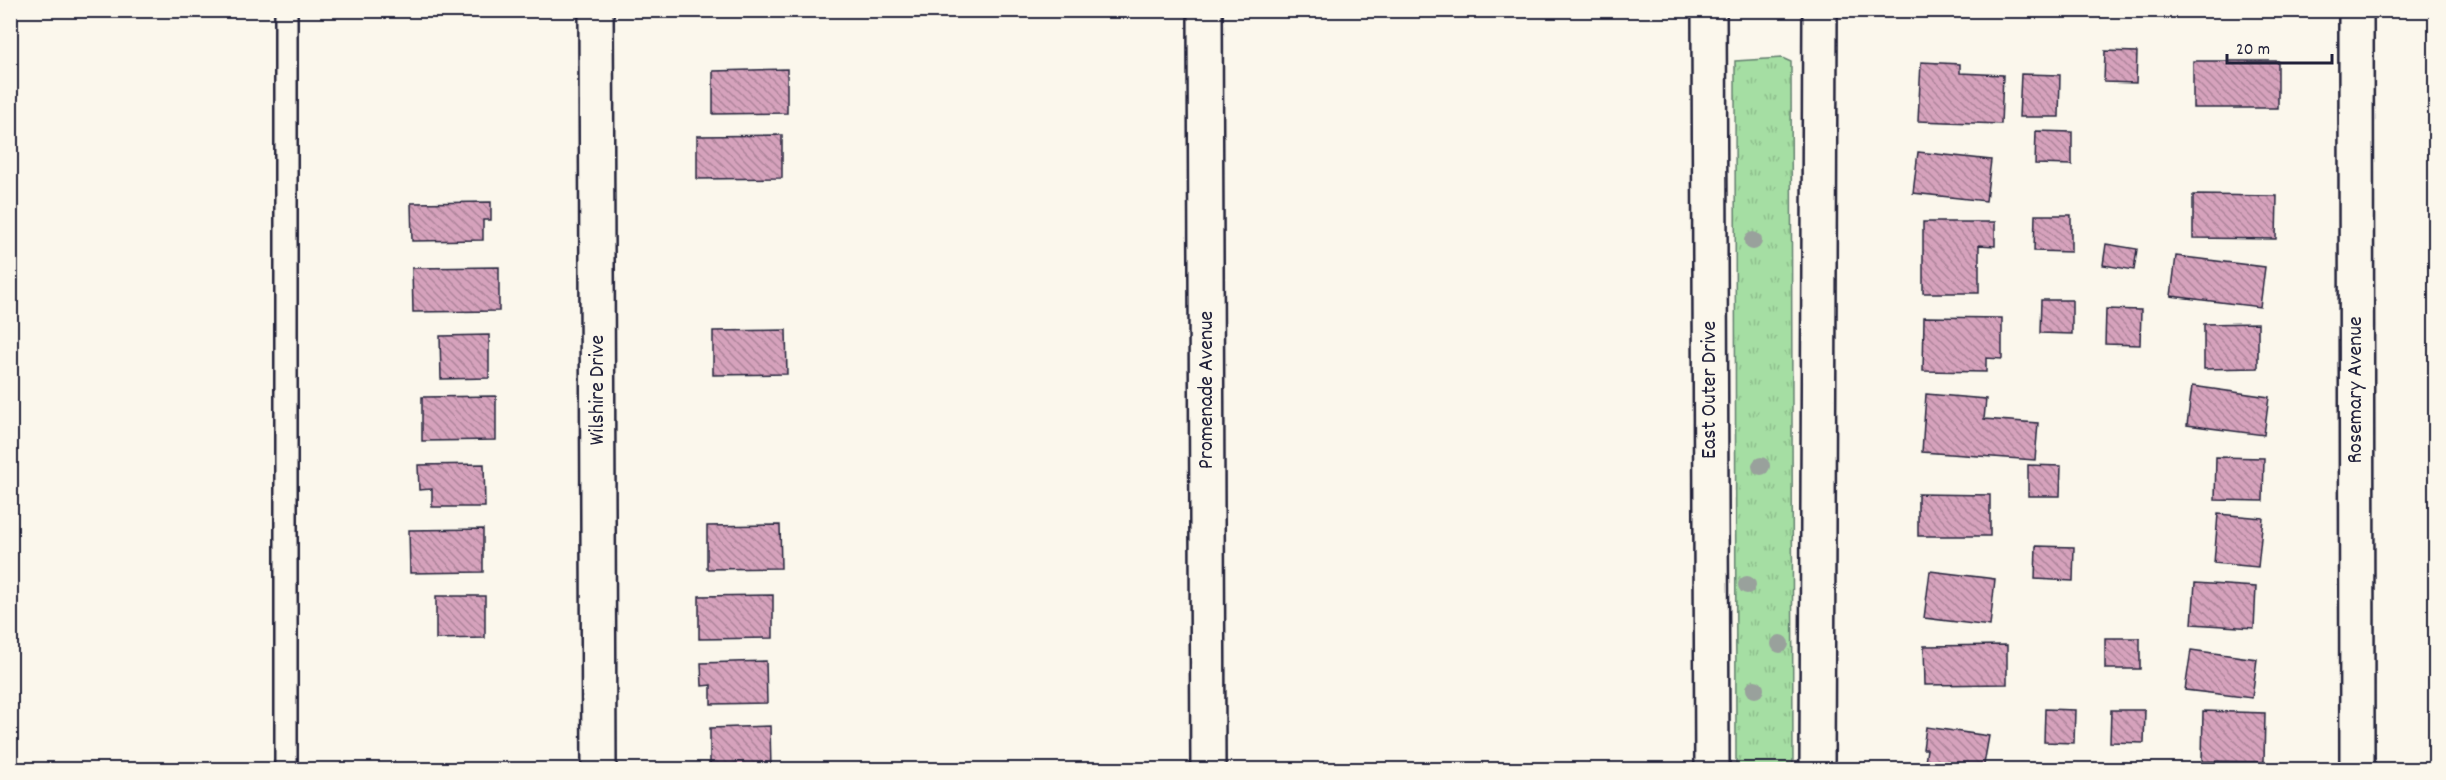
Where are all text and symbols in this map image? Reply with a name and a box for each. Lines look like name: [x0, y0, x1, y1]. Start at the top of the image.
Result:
scale bar: [2227, 27, 2332, 65]
text: 20 m: [2236, 38, 2270, 63]
street label: Promenade Avenue: [1192, 311, 1223, 469]
street label: Rosemary Avenue: [2341, 316, 2372, 464]
street label: East Outer Drive: [1695, 321, 1726, 459]
street label: Wilshire Drive: [583, 335, 614, 445]

